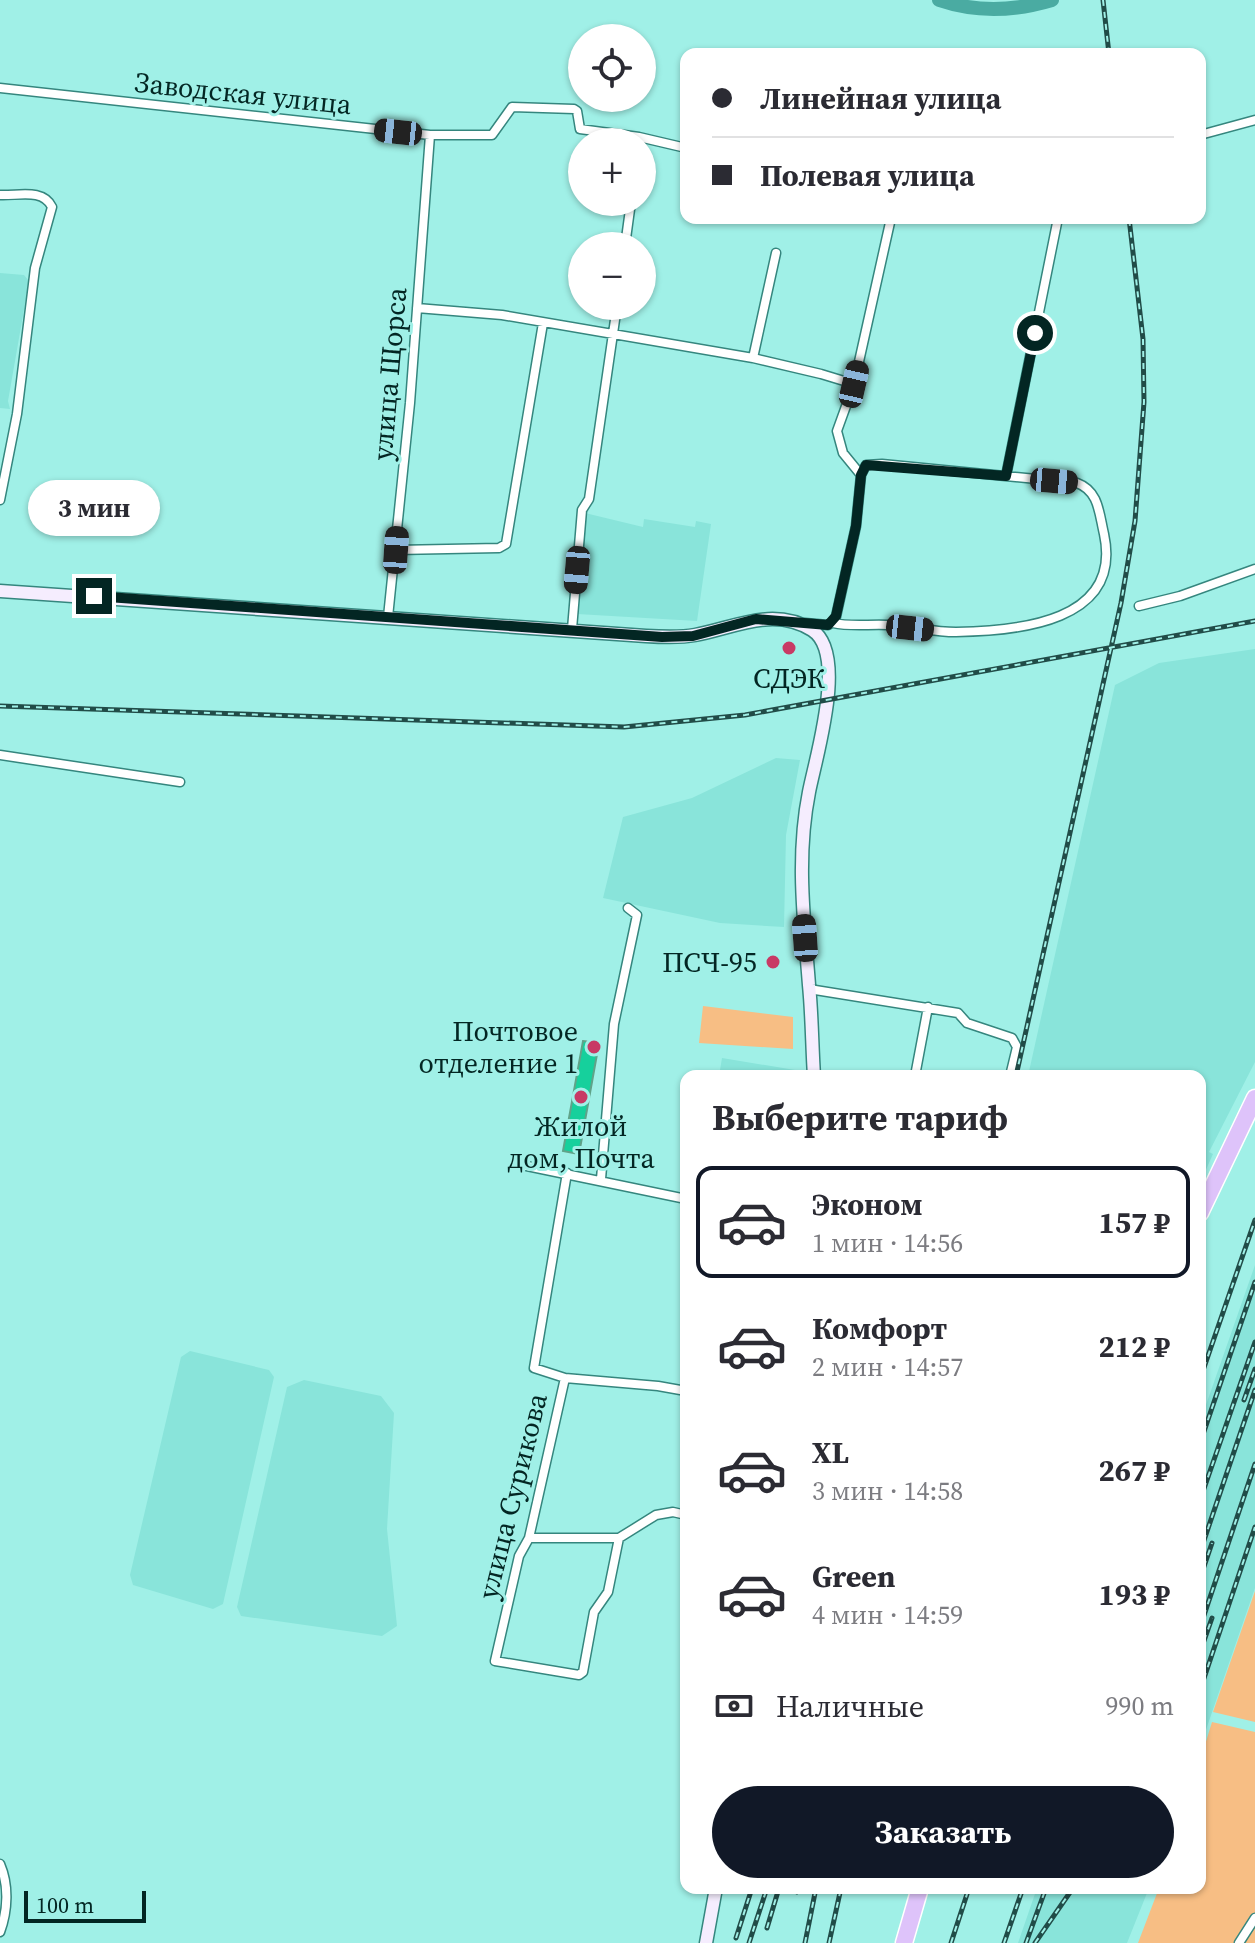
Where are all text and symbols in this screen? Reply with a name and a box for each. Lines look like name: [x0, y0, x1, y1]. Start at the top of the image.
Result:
map controls: [568, 24, 656, 320]
button: locate: [568, 24, 656, 112]
street label: Заводская улица: [133, 63, 354, 123]
text: Линейная улица: [760, 78, 1002, 119]
car: [373, 118, 423, 146]
button: +: [568, 128, 656, 216]
text: Полевая улица: [760, 155, 975, 196]
button: −: [568, 232, 656, 320]
street label: улица Щорса: [363, 285, 416, 462]
route start: [1017, 315, 1053, 351]
car: [837, 358, 871, 410]
car: [1029, 467, 1079, 495]
callout: 3 мин: [28, 480, 160, 536]
text: 3 мин: [58, 490, 130, 526]
car: [382, 525, 410, 575]
car: [563, 545, 591, 595]
route end: [76, 578, 112, 614]
car: [885, 614, 935, 642]
marker: СДЭК: [780, 639, 798, 657]
place label: СДЭК: [753, 659, 826, 697]
car: [791, 913, 819, 963]
place label: ПСЧ-95: [662, 943, 757, 981]
marker: ПСЧ-95: [764, 953, 782, 971]
place label: Почтовое отделение 1: [419, 1012, 578, 1082]
marker: Почтовое отделение 1: [585, 1038, 603, 1056]
marker: Жилой дом, Почта: [572, 1088, 590, 1106]
text: Выберите тариф: [712, 1093, 1008, 1142]
place label: Жилой дом, Почта: [507, 1107, 655, 1177]
text: Эконом: [812, 1184, 923, 1225]
icon: car: [716, 1186, 788, 1258]
text: 157 ₽: [1099, 1202, 1170, 1243]
text: 1 мин · 14:56: [812, 1225, 963, 1261]
text: Комфорт: [812, 1308, 947, 1349]
icon: car: [716, 1310, 788, 1382]
text: 212 ₽: [1099, 1326, 1170, 1367]
text: 2 мин · 14:57: [812, 1349, 963, 1385]
street label: улица Сурикова: [468, 1388, 556, 1603]
text: XL: [812, 1432, 849, 1473]
icon: car: [716, 1434, 788, 1506]
text: 267 ₽: [1099, 1450, 1170, 1491]
text: 3 мин · 14:58: [812, 1473, 963, 1509]
text: Green: [812, 1556, 895, 1597]
icon: car: [716, 1558, 788, 1630]
text: 193 ₽: [1099, 1574, 1170, 1615]
text: 4 мин · 14:59: [812, 1597, 963, 1633]
icon: cash: [712, 1684, 756, 1728]
text: Наличные: [776, 1686, 924, 1727]
text: 990 m: [1106, 1688, 1174, 1724]
button: Заказать: [712, 1786, 1174, 1878]
scale bar: [24, 1887, 146, 1923]
text: 100 m: [36, 1890, 94, 1920]

